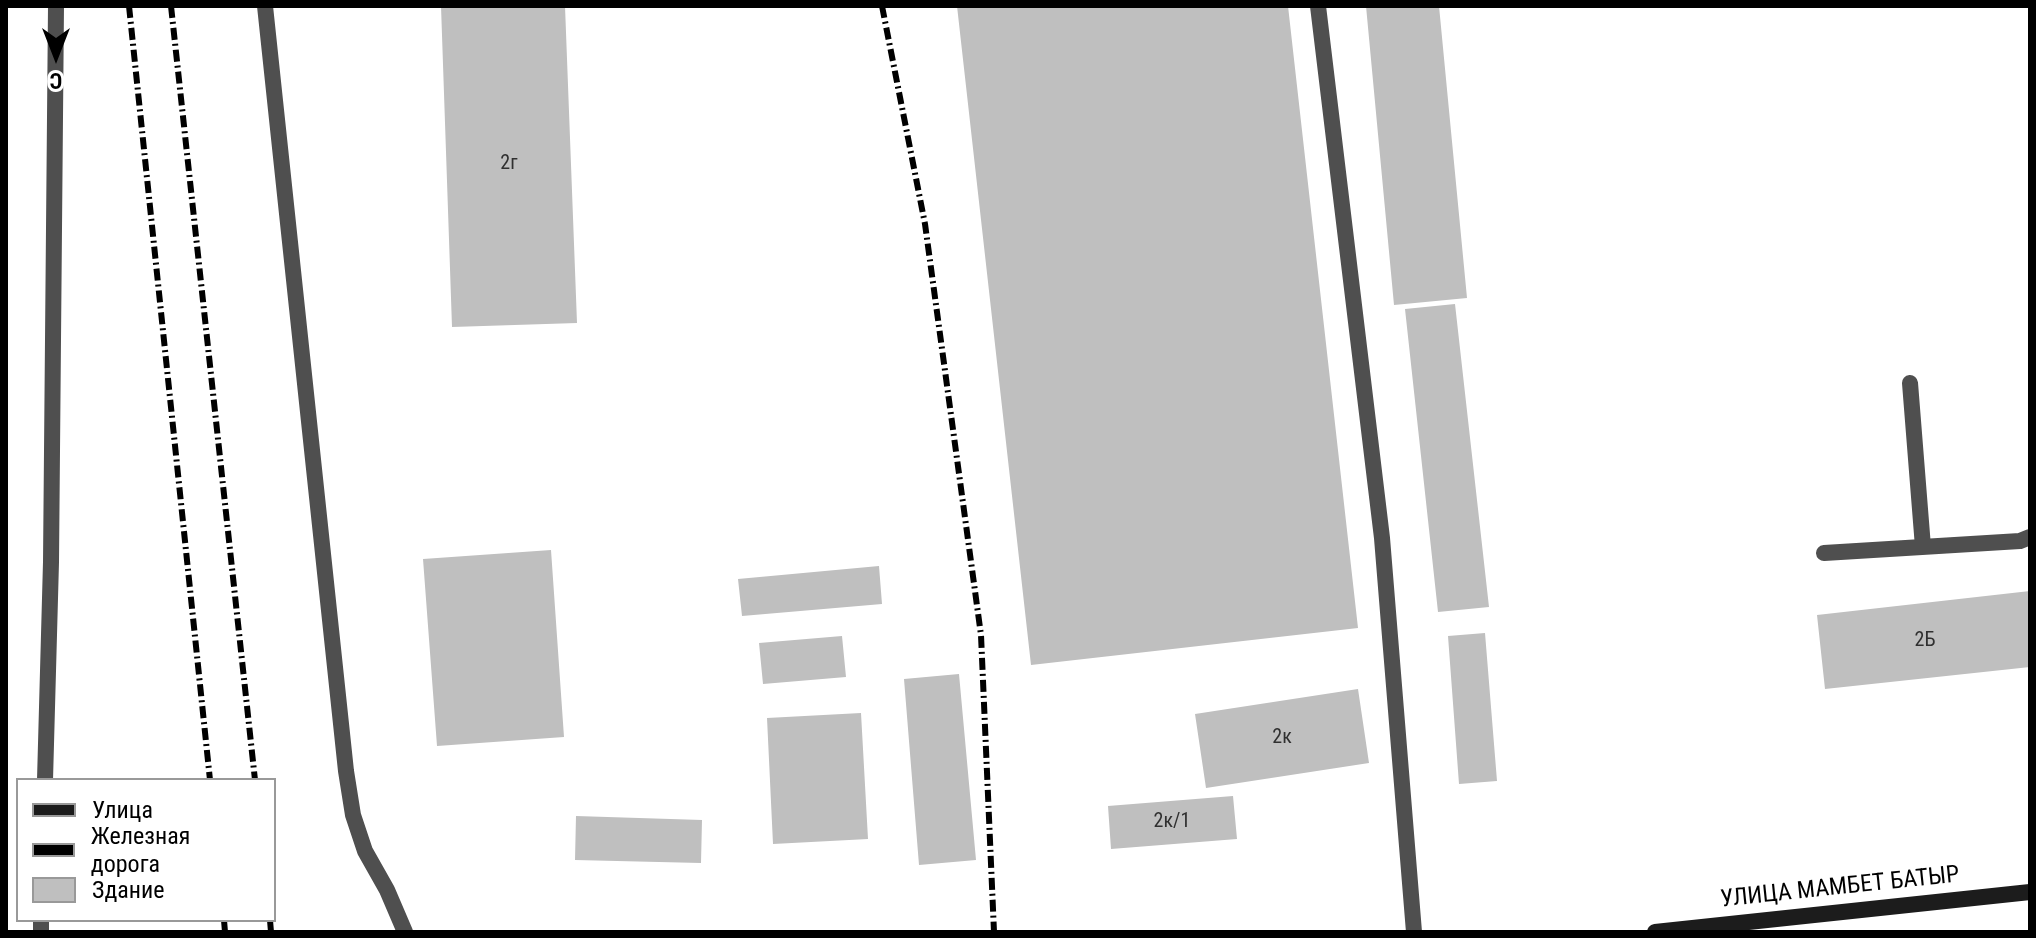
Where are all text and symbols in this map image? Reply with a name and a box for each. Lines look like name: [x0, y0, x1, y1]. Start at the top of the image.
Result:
north arrow: [16, 16, 96, 96]
text: С: [50, 68, 62, 93]
house number: 2г: [500, 152, 518, 176]
house number: 2Б: [1915, 629, 1935, 653]
house number: 2к: [1272, 726, 1292, 750]
legend: [16, 778, 276, 922]
text: Улица: [92, 796, 153, 824]
house number: 2к/1: [1154, 810, 1190, 834]
text: Железная дорога: [91, 822, 190, 878]
street label: УЛИЦА МАМБЕТ БАТЫР: [1719, 861, 1961, 915]
text: Здание: [92, 876, 164, 904]

